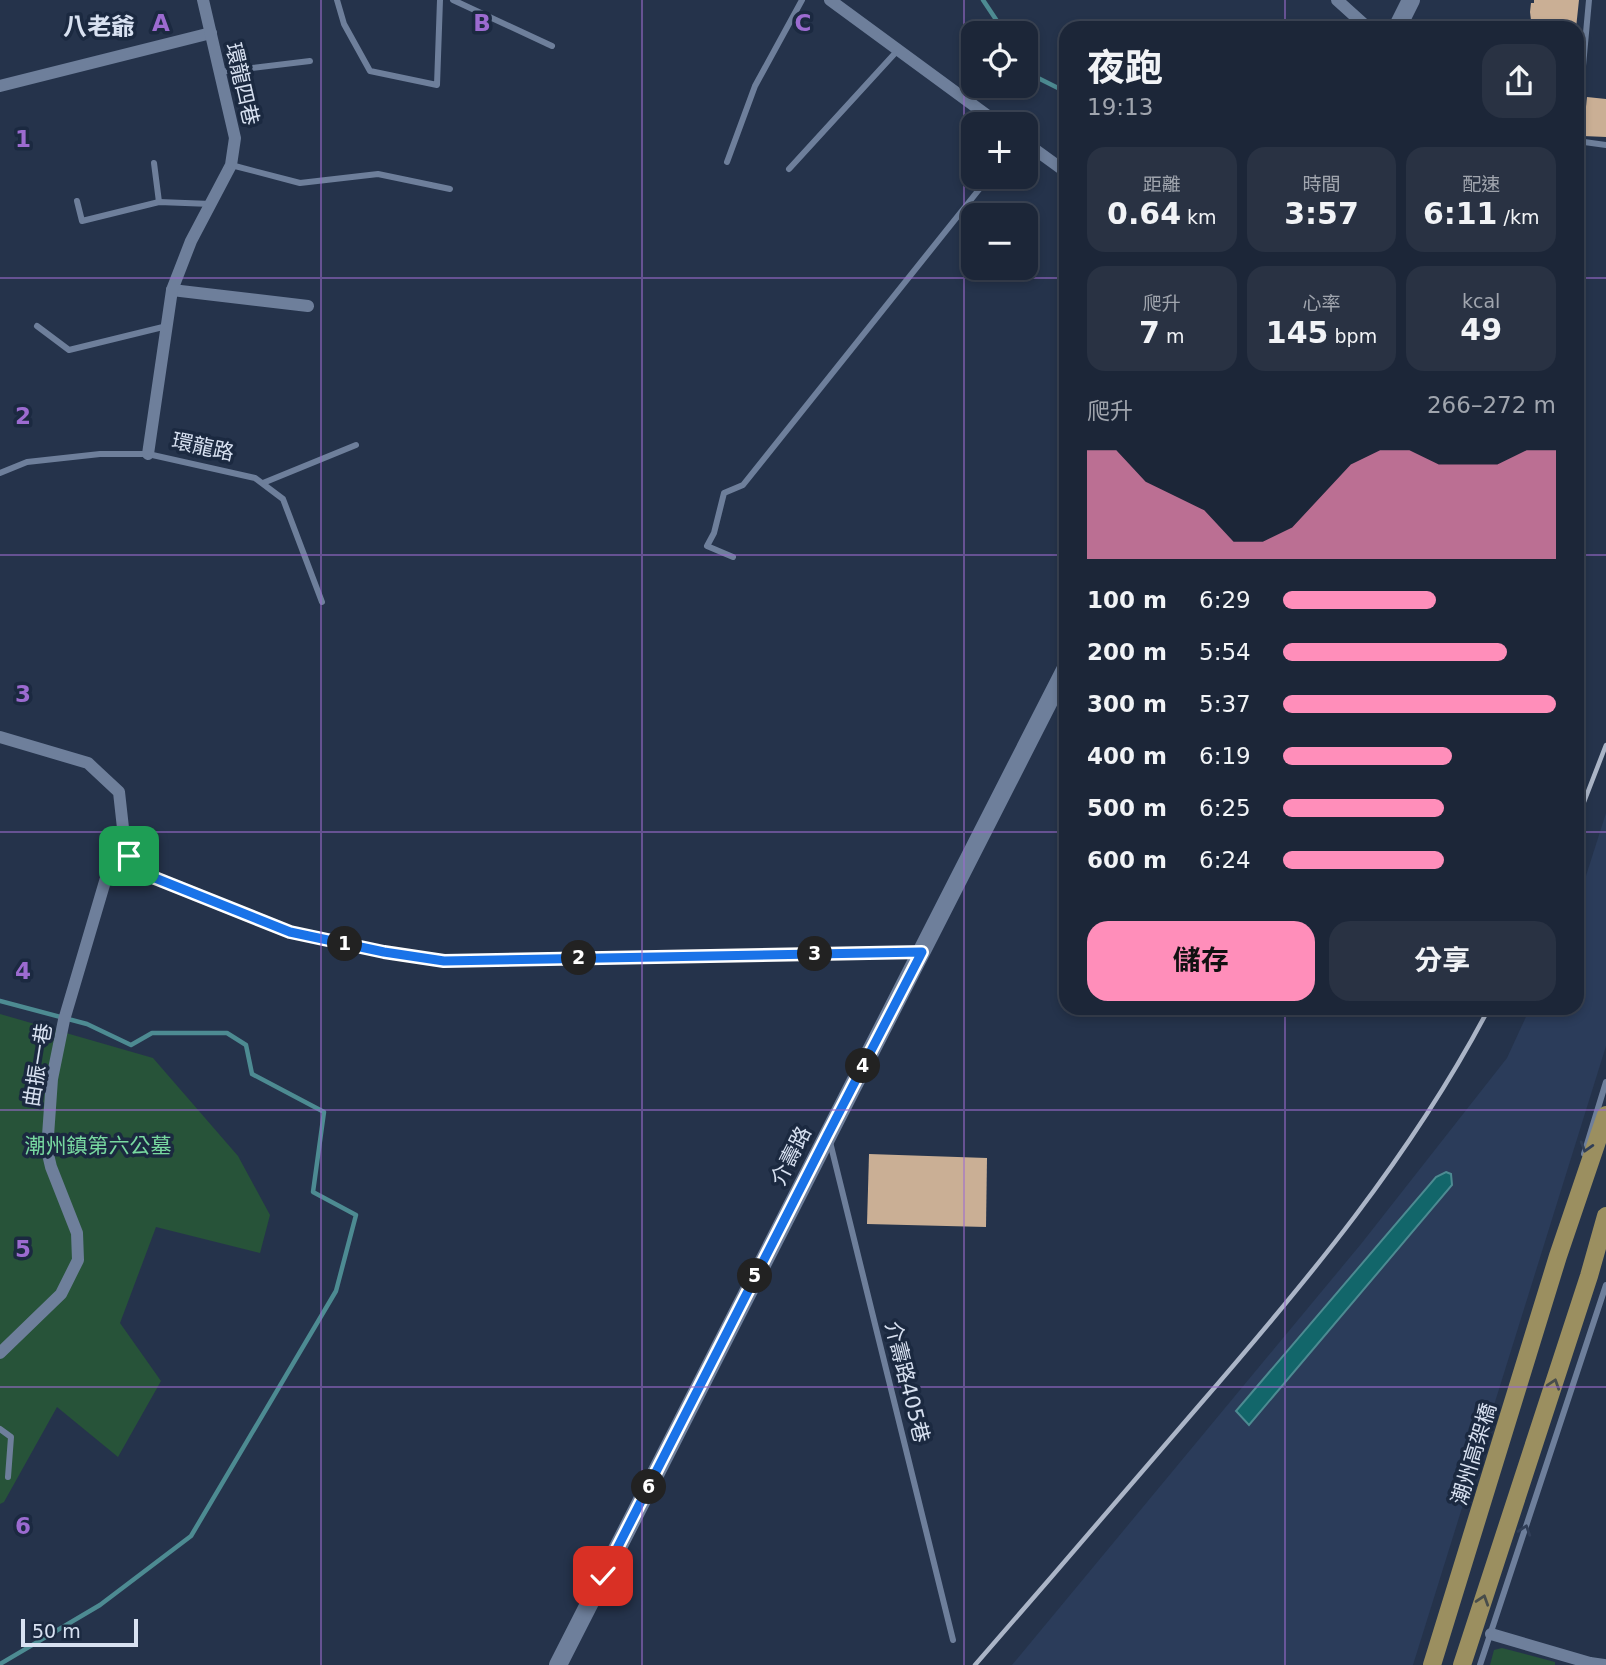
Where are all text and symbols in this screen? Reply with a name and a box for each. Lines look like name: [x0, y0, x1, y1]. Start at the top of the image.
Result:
text: A: [152, 10, 170, 36]
text: B: [473, 10, 491, 36]
text: C: [795, 10, 811, 36]
district label: 八老爺: [63, 13, 135, 41]
map controls: [961, 21, 1038, 280]
button: locate: [961, 21, 1038, 98]
street label: 環龍四巷: [221, 40, 263, 128]
button: share: [1482, 44, 1556, 118]
text: 夜跑: [1087, 46, 1163, 90]
text: 19:13: [1087, 94, 1153, 120]
button: +: [961, 112, 1038, 189]
text: 1: [15, 126, 31, 152]
text: 距離: [1143, 173, 1181, 195]
text: 時間: [1302, 173, 1341, 195]
text: 配速: [1462, 173, 1500, 195]
text: 0.64: [1107, 196, 1181, 231]
text: 3:57: [1284, 196, 1359, 231]
text: 6:11: [1423, 196, 1498, 231]
button: −: [961, 203, 1038, 280]
text: km: [1181, 206, 1217, 228]
text: /km: [1498, 206, 1539, 228]
text: kcal: [1462, 290, 1500, 312]
text: 爬升: [1143, 292, 1181, 314]
text: 心率: [1302, 292, 1341, 314]
text: 49: [1460, 312, 1502, 347]
text: 7: [1139, 315, 1160, 350]
text: 145: [1266, 315, 1328, 350]
text: m: [1160, 325, 1185, 347]
text: bpm: [1328, 325, 1377, 347]
text: 266–272 m: [1427, 392, 1556, 418]
text: 爬升: [1087, 398, 1133, 424]
text: 2: [15, 403, 31, 429]
street label: 環龍路: [170, 429, 236, 465]
text: 100 m: [1087, 587, 1167, 613]
text: 6:29: [1199, 587, 1251, 613]
text: 200 m: [1087, 639, 1167, 665]
text: 5:54: [1199, 639, 1251, 665]
text: 3: [15, 681, 31, 707]
text: 300 m: [1087, 691, 1167, 717]
text: 5:37: [1199, 691, 1251, 717]
text: 400 m: [1087, 743, 1167, 769]
text: 6:19: [1199, 743, 1251, 769]
text: 500 m: [1087, 795, 1167, 821]
text: 6:25: [1199, 795, 1251, 821]
pin: [99, 826, 159, 886]
icon: arrive: [110, 837, 148, 875]
text: 600 m: [1087, 847, 1167, 873]
text: 6:24: [1199, 847, 1251, 873]
button: 儲存: [1087, 921, 1315, 1001]
button: 分享: [1329, 921, 1556, 1001]
pin: 1: [328, 926, 362, 962]
text: 1: [338, 932, 351, 954]
pin: 3: [798, 936, 832, 972]
pin: 2: [562, 940, 596, 976]
text: 3: [808, 942, 821, 964]
text: 2: [572, 946, 585, 968]
text: 4: [15, 958, 31, 984]
street label: 曲振一巷: [20, 1022, 56, 1108]
pin: 4: [846, 1048, 880, 1084]
text: 4: [856, 1054, 869, 1076]
street label: 介壽路: [766, 1122, 816, 1190]
park label: 潮州鎮第六公墓: [25, 1134, 172, 1158]
one-way arrow: [1579, 1141, 1594, 1153]
text: 5: [15, 1236, 31, 1262]
pin: 5: [738, 1258, 772, 1294]
text: 5: [748, 1264, 761, 1286]
street label: 介壽路405巷: [880, 1319, 934, 1445]
one-way arrow: [1546, 1378, 1560, 1391]
street label: 潮州高架橋: [1447, 1400, 1501, 1508]
pin: 6: [632, 1470, 666, 1504]
text: 6: [642, 1475, 655, 1497]
text: 6: [15, 1513, 31, 1539]
one-way arrow: [1517, 1525, 1531, 1537]
pin: [573, 1546, 633, 1606]
icon: check: [584, 1557, 622, 1595]
one-way arrow: [1475, 1595, 1489, 1607]
scale bar: [21, 1616, 138, 1648]
text: 50 m: [32, 1620, 81, 1642]

